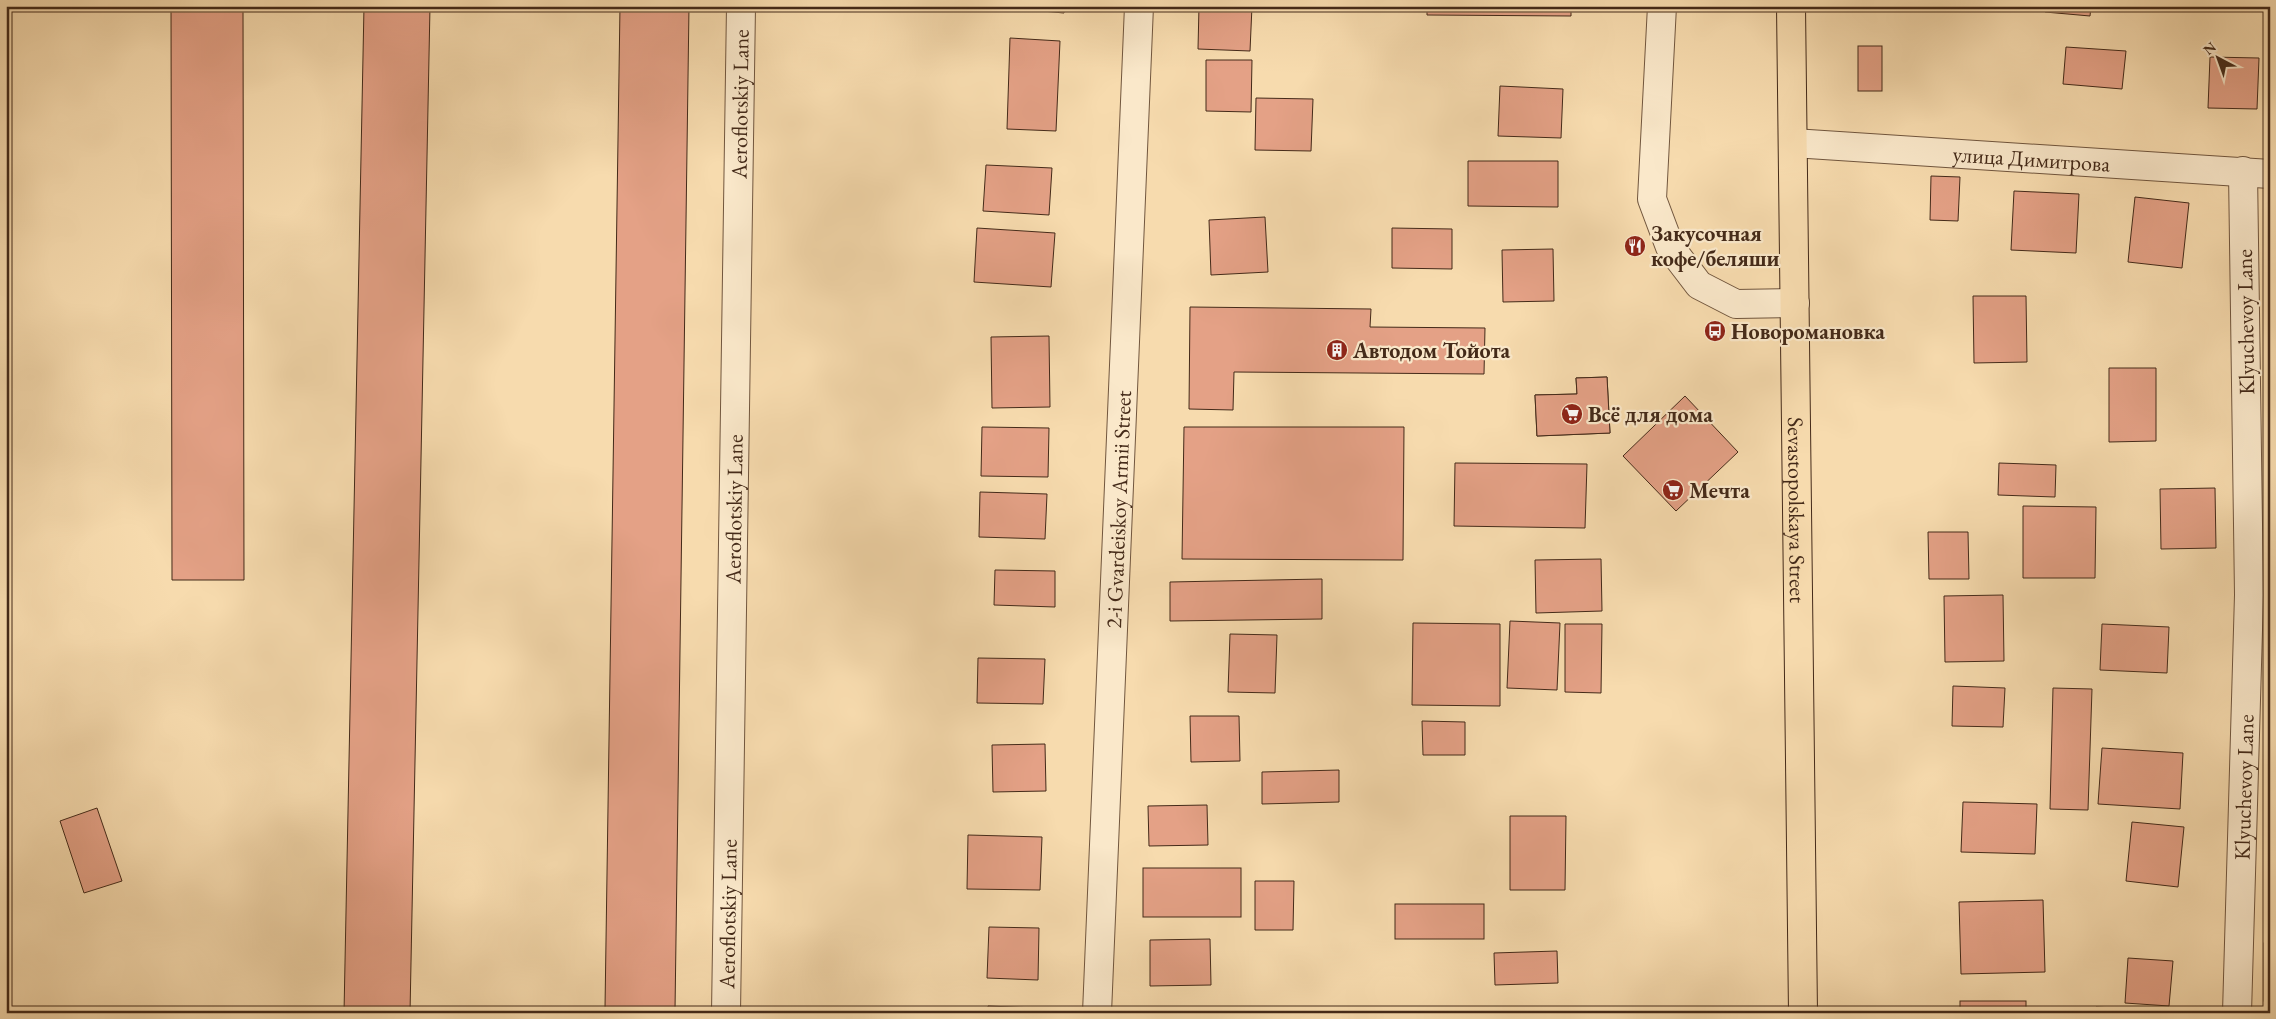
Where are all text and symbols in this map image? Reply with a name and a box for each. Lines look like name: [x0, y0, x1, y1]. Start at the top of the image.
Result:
street label: Aeroflotskiy Lane: [724, 29, 756, 180]
north arrow: [2194, 32, 2244, 82]
text: N: [2199, 37, 2220, 59]
street label: улица Димитрова: [1952, 139, 2111, 179]
place label: Закусочная кофе/беляши: [1651, 219, 1780, 273]
restaurant icon: Закусочная кофе/беляши: [1623, 234, 1647, 258]
street label: Klyuchevoy Lane: [2230, 249, 2261, 395]
place label: Новоромановка: [1731, 317, 1885, 346]
bus stop icon: Новоромановка: [1703, 319, 1727, 343]
place label: Автодом Тойота: [1352, 336, 1511, 365]
building icon: Автодом Тойота: [1325, 338, 1349, 362]
street label: 2-i Gvardeiskoy Armii Street: [1099, 390, 1138, 629]
place label: Всё для дома: [1588, 400, 1713, 429]
supermarket icon: Всё для дома: [1560, 402, 1584, 426]
street label: Sevastopolskaya Street: [1781, 417, 1812, 603]
street label: Aeroflotskiy Lane: [718, 434, 750, 585]
place label: Мечта: [1689, 476, 1750, 505]
supermarket icon: Мечта: [1661, 478, 1685, 502]
street label: Klyuchevoy Lane: [2227, 713, 2261, 860]
street label: Aeroflotskiy Lane: [712, 839, 744, 990]

